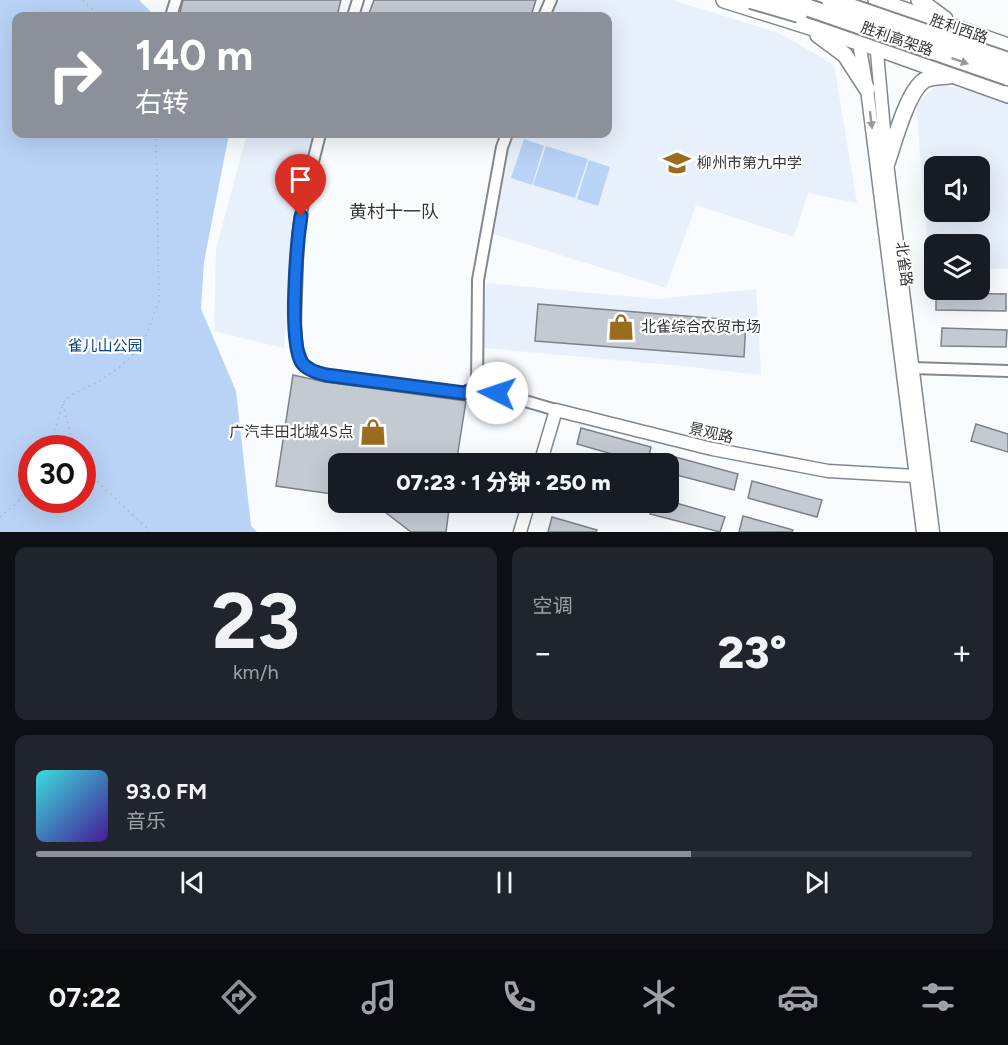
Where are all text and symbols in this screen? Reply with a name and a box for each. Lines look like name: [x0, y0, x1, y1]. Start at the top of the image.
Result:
street label: 胜利西路: [928, 11, 990, 47]
street label: 胜利高架路: [859, 18, 935, 60]
text: 140 m: [135, 30, 253, 81]
icon: right: [36, 36, 114, 114]
one-way arrow: [951, 56, 969, 66]
text: 右转: [135, 86, 189, 119]
one-way arrow: [866, 111, 876, 130]
school or university icon: 柳州市第九中学: [662, 148, 692, 178]
pin: [275, 154, 326, 216]
place label: 柳州市第九中学: [697, 154, 802, 172]
map controls: [924, 156, 990, 300]
button: sound: [924, 156, 990, 222]
icon: arrive: [284, 163, 317, 196]
district label: 黄村十一队: [349, 201, 439, 223]
button: layers: [924, 234, 990, 300]
street label: 北雀路: [892, 241, 916, 287]
shop icon: 北雀综合农贸市场: [606, 312, 636, 342]
place label: 北雀综合农贸市场: [641, 318, 761, 336]
park label: 雀儿山公园: [67, 337, 143, 355]
position arrow: [465, 361, 529, 425]
shop icon: 广汽丰田北城4S点: [358, 417, 388, 447]
street label: 景观路: [687, 419, 735, 447]
place label: 广汽丰田北城4S点: [229, 423, 353, 441]
speed limit sign: 30: [18, 435, 96, 513]
text: 07:23 · 1 分钟 · 250 m: [396, 469, 611, 496]
text: 23: [211, 574, 300, 668]
text: 空调: [533, 594, 573, 618]
text: 23°: [718, 625, 787, 679]
text: −: [533, 633, 553, 672]
text: +: [951, 633, 972, 672]
text: km/h: [233, 660, 279, 684]
text: 93.0 FM: [126, 778, 207, 805]
text: 音乐: [126, 809, 166, 833]
icon: previous: [176, 866, 209, 899]
icon: pause: [488, 866, 521, 899]
icon: next: [800, 866, 833, 899]
icon: directions: [218, 976, 260, 1018]
icon: music: [358, 976, 400, 1018]
icon: phone: [498, 976, 540, 1018]
icon: climate: [638, 976, 680, 1018]
icon: car: [777, 976, 819, 1018]
icon: filters: [917, 976, 959, 1018]
text: 07:22: [49, 981, 121, 1014]

